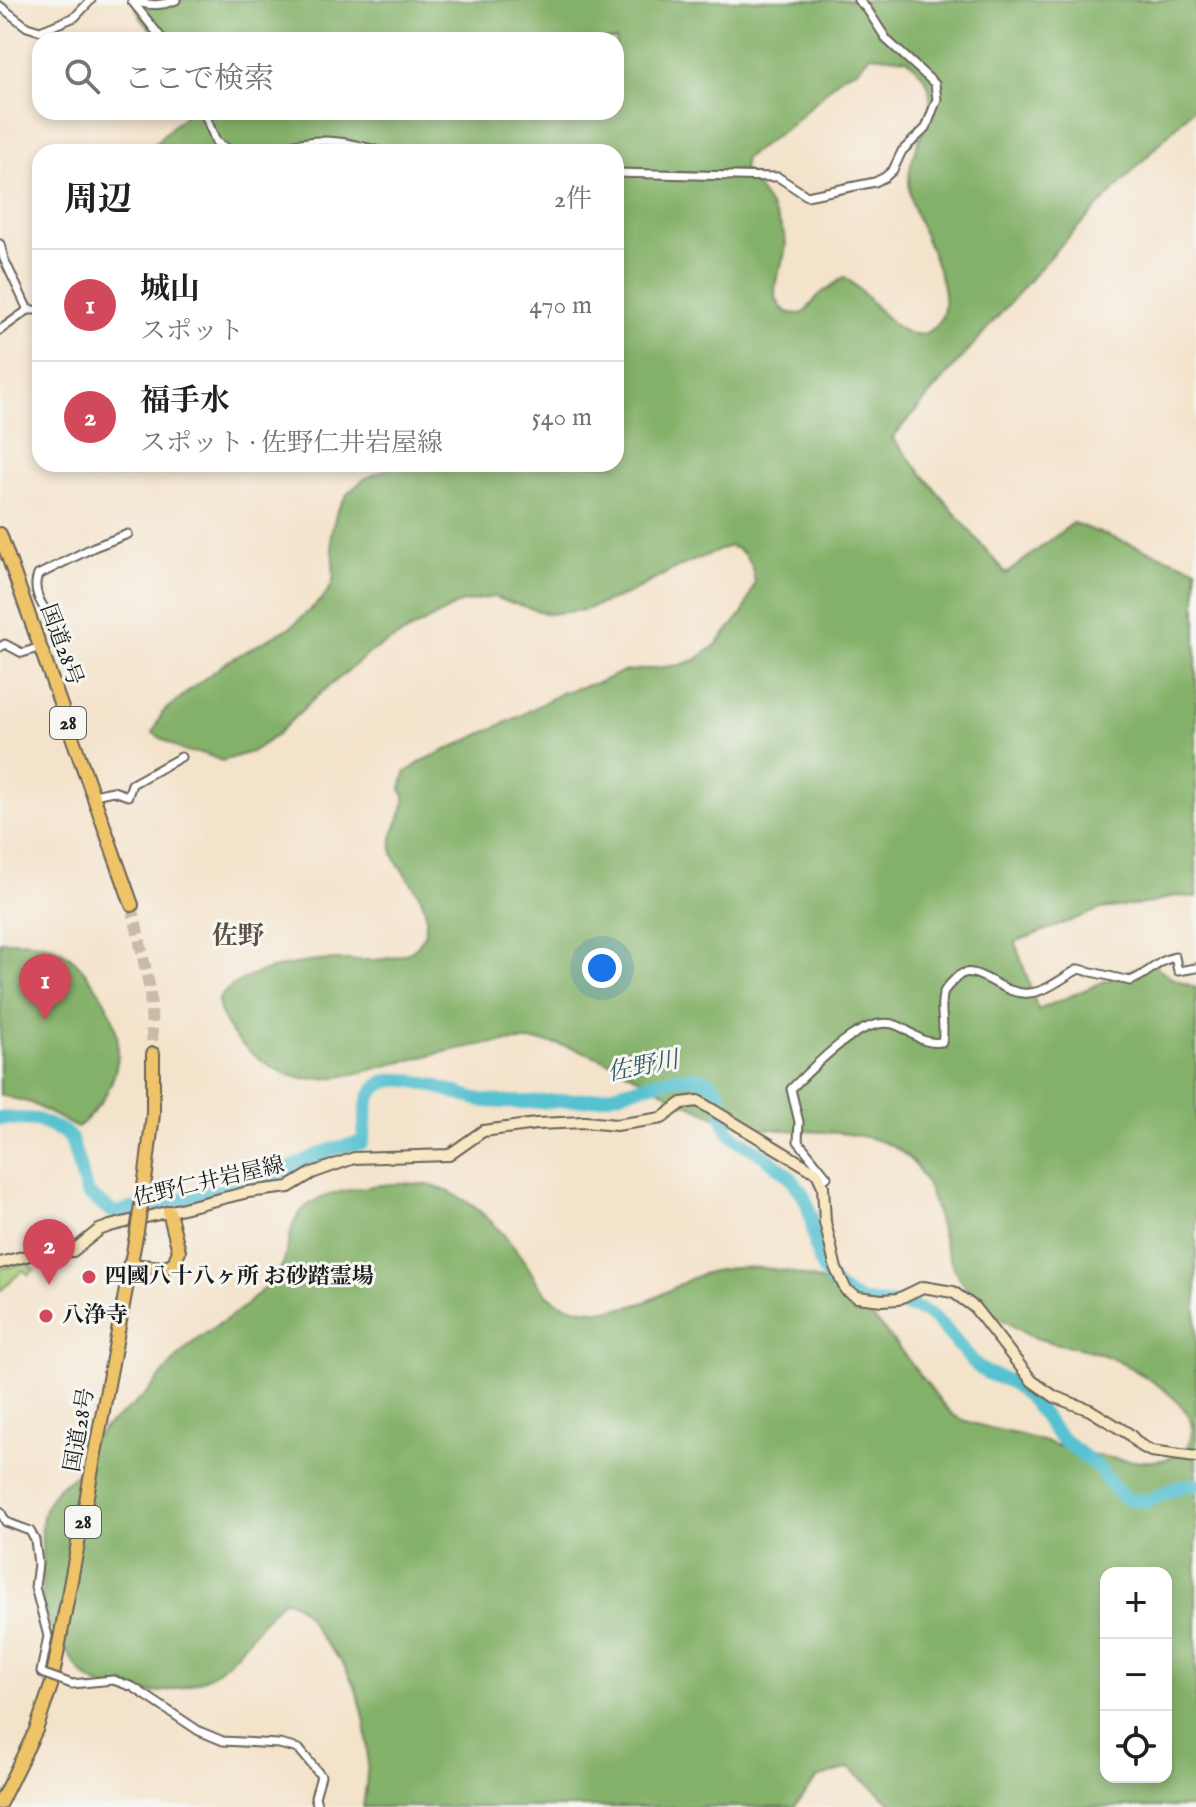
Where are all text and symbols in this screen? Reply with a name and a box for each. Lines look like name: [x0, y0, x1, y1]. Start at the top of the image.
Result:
search box: [32, 32, 624, 120]
icon: search: [60, 54, 104, 98]
text: ここで検索: [124, 61, 274, 99]
text: 周辺: [64, 179, 132, 222]
text: 2件: [554, 183, 592, 216]
text: 城山: [140, 271, 200, 309]
text: 1: [85, 289, 95, 322]
text: 470 m: [529, 289, 592, 322]
text: スポット: [140, 315, 244, 348]
text: 福手水: [140, 383, 230, 421]
text: 2: [84, 401, 96, 434]
text: 540 m: [531, 401, 592, 434]
text: スポット · 佐野仁井岩屋線: [140, 427, 443, 460]
street label: 国道28号: [33, 600, 89, 690]
road number: 28: [50, 707, 86, 739]
district label: 佐野: [212, 920, 264, 953]
your location: [582, 948, 622, 988]
pin: 1: [19, 954, 71, 1020]
water label: 佐野川: [605, 1044, 684, 1089]
street label: 佐野仁井岩屋線: [131, 1151, 287, 1213]
pin: 2: [23, 1219, 75, 1285]
place label: 四國八十八ヶ所 お砂踏霊場: [105, 1263, 374, 1291]
marker: 四國八十八ヶ所 お砂踏霊場: [80, 1268, 98, 1286]
place label: 八浄寺: [62, 1302, 128, 1330]
marker: 八浄寺: [37, 1307, 55, 1325]
street label: 国道28号: [59, 1386, 101, 1474]
road number: 28: [65, 1506, 101, 1538]
map controls: [1100, 1567, 1172, 1783]
button: +: [1100, 1567, 1172, 1639]
button: −: [1100, 1639, 1172, 1711]
button: locate: [1100, 1711, 1172, 1783]

